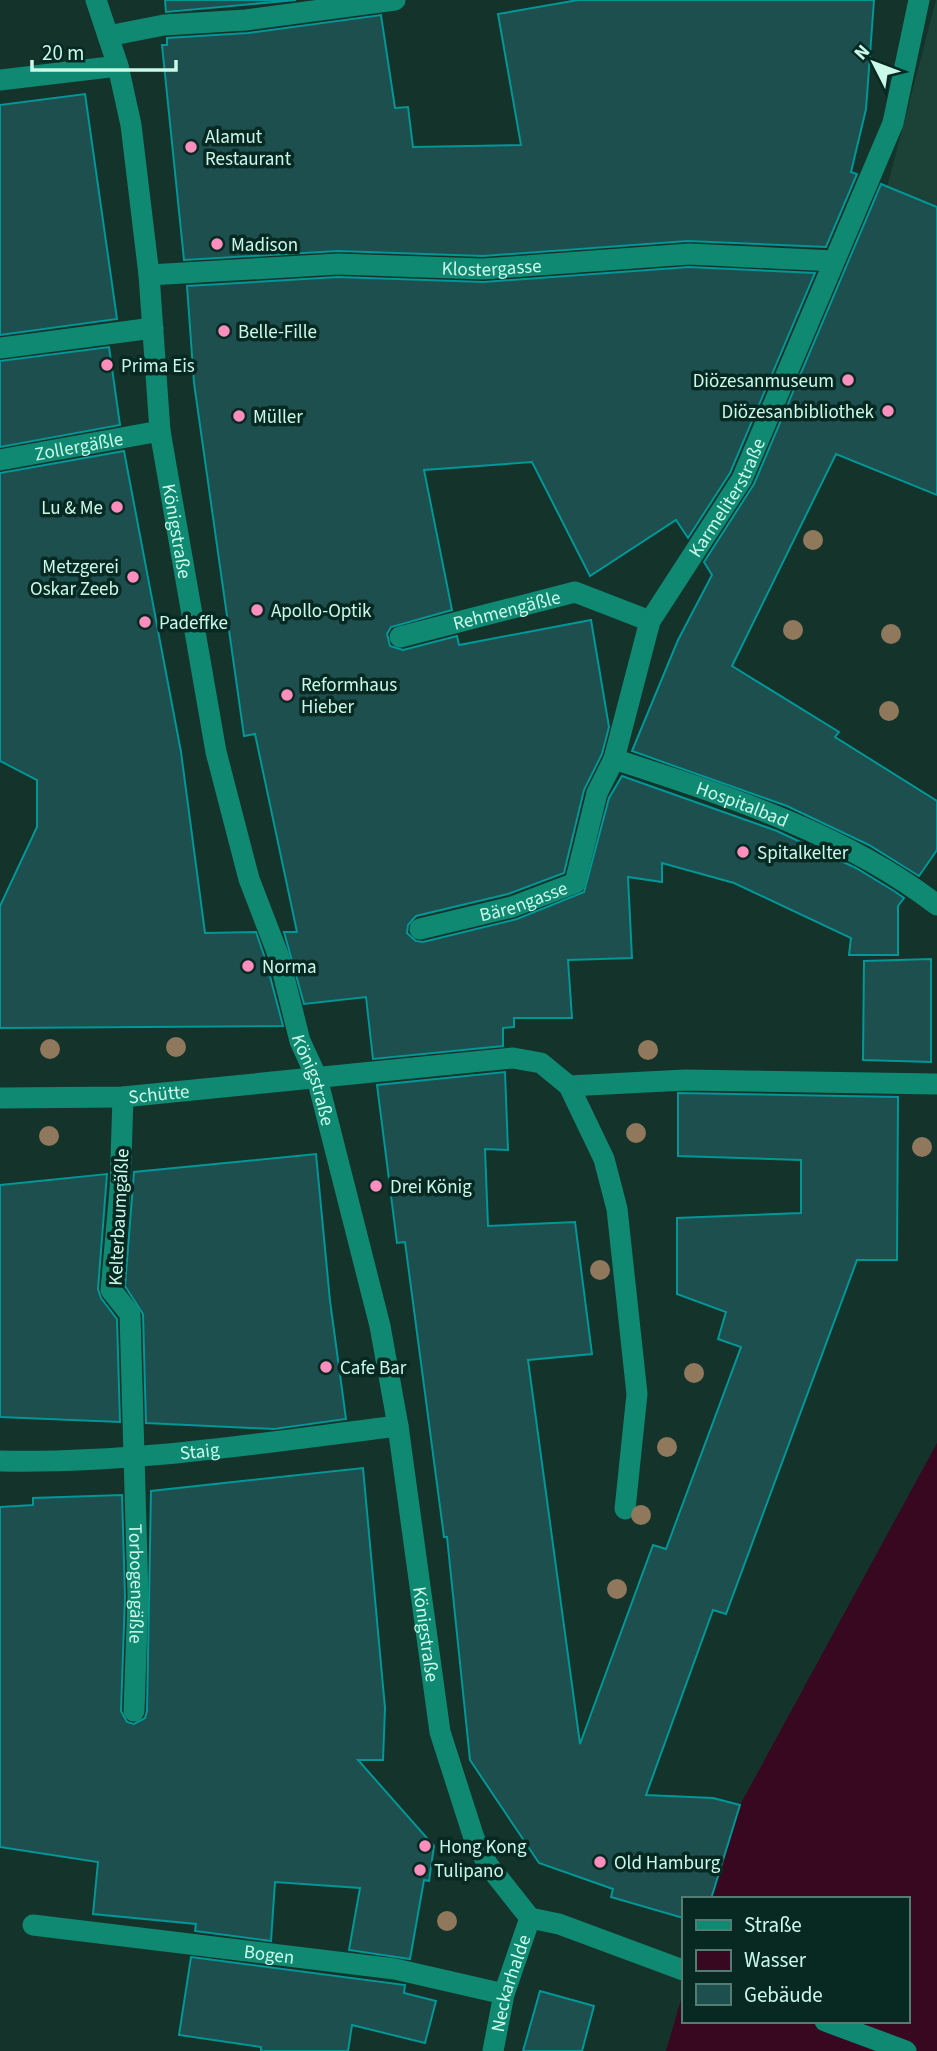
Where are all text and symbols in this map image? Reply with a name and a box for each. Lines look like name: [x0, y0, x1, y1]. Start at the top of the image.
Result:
scale bar: [32, 28, 175, 72]
north arrow: [839, 28, 909, 98]
text: 20 m: [42, 38, 84, 68]
text: N: [848, 39, 877, 66]
place label: Alamut Restaurant: [205, 124, 292, 173]
marker: Alamut Restaurant: [183, 139, 199, 155]
place label: Madison: [231, 232, 298, 259]
marker: Madison: [209, 236, 225, 252]
street label: Klostergasse: [441, 253, 543, 284]
place label: Belle-Fille: [238, 319, 317, 346]
marker: Belle-Fille: [216, 323, 232, 339]
place label: Prima Eis: [121, 353, 195, 380]
marker: Prima Eis: [99, 357, 115, 373]
place label: Diözesanmuseum: [693, 368, 834, 395]
marker: Diözesanmuseum: [840, 372, 856, 388]
place label: Diözesanbibliothek: [721, 399, 875, 426]
marker: Diözesanbibliothek: [880, 403, 896, 419]
place label: Müller: [253, 404, 303, 431]
marker: Müller: [231, 408, 247, 424]
street label: Zollergäßle: [32, 426, 126, 469]
street label: Karmeliterstraße: [683, 434, 773, 563]
street label: Königstraße: [154, 482, 198, 581]
place label: Lu & Me: [41, 495, 103, 522]
marker: Lu & Me: [109, 499, 125, 515]
place label: Metzgerei Oskar Zeeb: [30, 554, 119, 603]
marker: Metzgerei Oskar Zeeb: [125, 569, 141, 585]
street label: Rehmengäßle: [450, 584, 564, 638]
place label: Apollo-Optik: [271, 598, 372, 625]
marker: Apollo-Optik: [249, 602, 265, 618]
place label: Padeffke: [159, 610, 228, 637]
marker: Padeffke: [137, 614, 153, 630]
place label: Reformhaus Hieber: [301, 672, 397, 721]
marker: Reformhaus Hieber: [279, 687, 295, 703]
street label: Hospitalbad: [692, 775, 792, 835]
place label: Spitalkelter: [757, 840, 849, 867]
marker: Spitalkelter: [735, 844, 751, 860]
street label: Bärengasse: [477, 875, 572, 929]
place label: Norma: [262, 954, 317, 981]
marker: Norma: [240, 958, 256, 974]
street label: Königstraße: [284, 1032, 341, 1129]
street label: Schütte: [127, 1078, 191, 1111]
street label: Kelterbaumgäßle: [102, 1148, 137, 1286]
place label: Drei König: [390, 1174, 472, 1201]
marker: Drei König: [368, 1178, 384, 1194]
place label: Cafe Bar: [340, 1355, 407, 1382]
marker: Cafe Bar: [318, 1359, 334, 1375]
street label: Staig: [179, 1436, 221, 1468]
street label: Torbogengäßle: [121, 1524, 150, 1644]
street label: Königstraße: [405, 1585, 445, 1684]
place label: Hong Kong: [439, 1834, 527, 1861]
marker: Hong Kong: [417, 1838, 433, 1854]
place label: Old Hamburg: [614, 1850, 721, 1877]
marker: Old Hamburg: [592, 1854, 608, 1870]
place label: Tulipano: [434, 1858, 504, 1885]
marker: Tulipano: [412, 1862, 428, 1878]
legend: [682, 1897, 909, 2023]
text: Straße: [744, 1910, 802, 1940]
street label: Neckarhalde: [485, 1931, 538, 2034]
street label: Bogen: [242, 1939, 296, 1972]
text: Wasser: [744, 1945, 807, 1975]
text: Gebäude: [744, 1980, 823, 2010]

